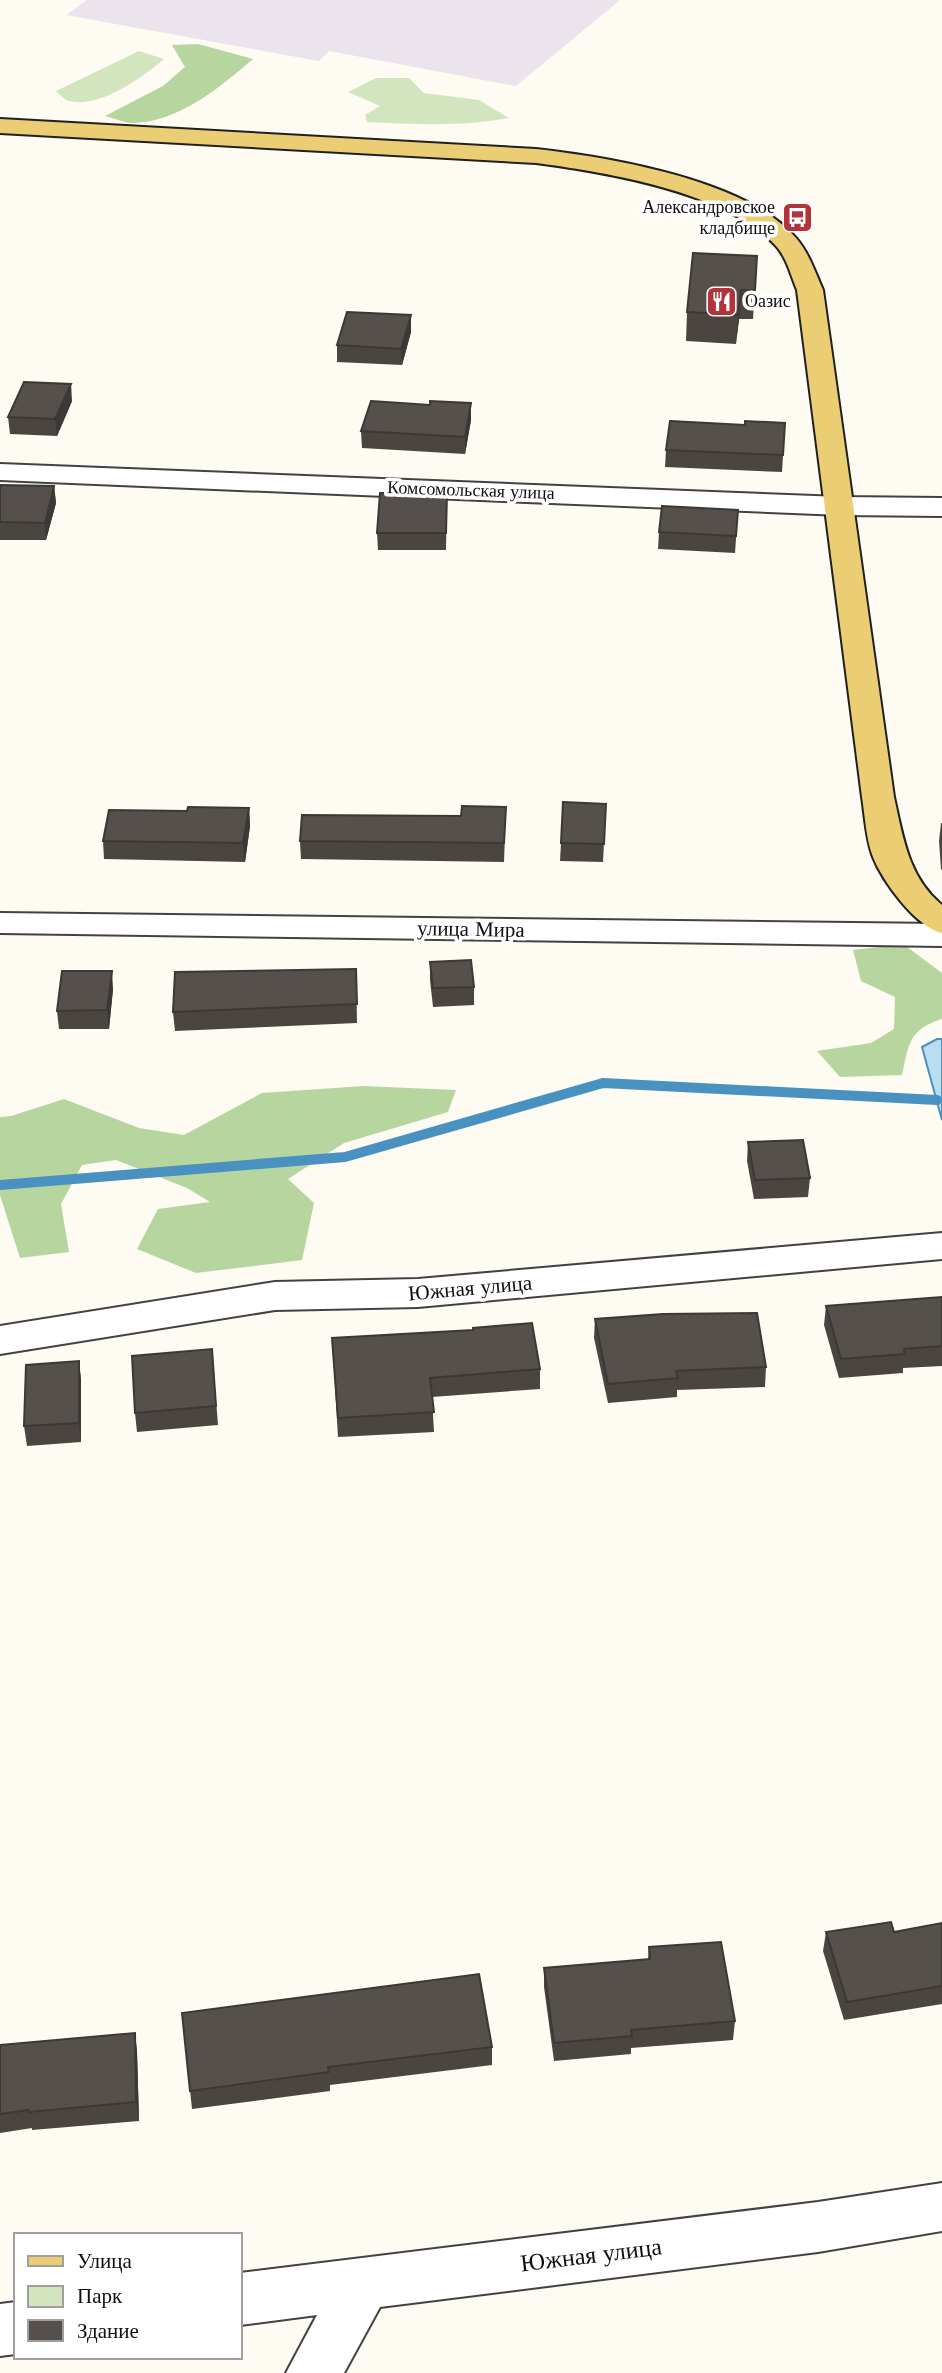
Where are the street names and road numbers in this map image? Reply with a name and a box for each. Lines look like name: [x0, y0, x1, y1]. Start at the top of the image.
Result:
street label: Комсомольская улица: [387, 476, 555, 504]
street label: улица Мира: [417, 915, 526, 943]
street label: Южная улица: [407, 1270, 534, 1306]
street label: Южная улица: [519, 2231, 664, 2278]

